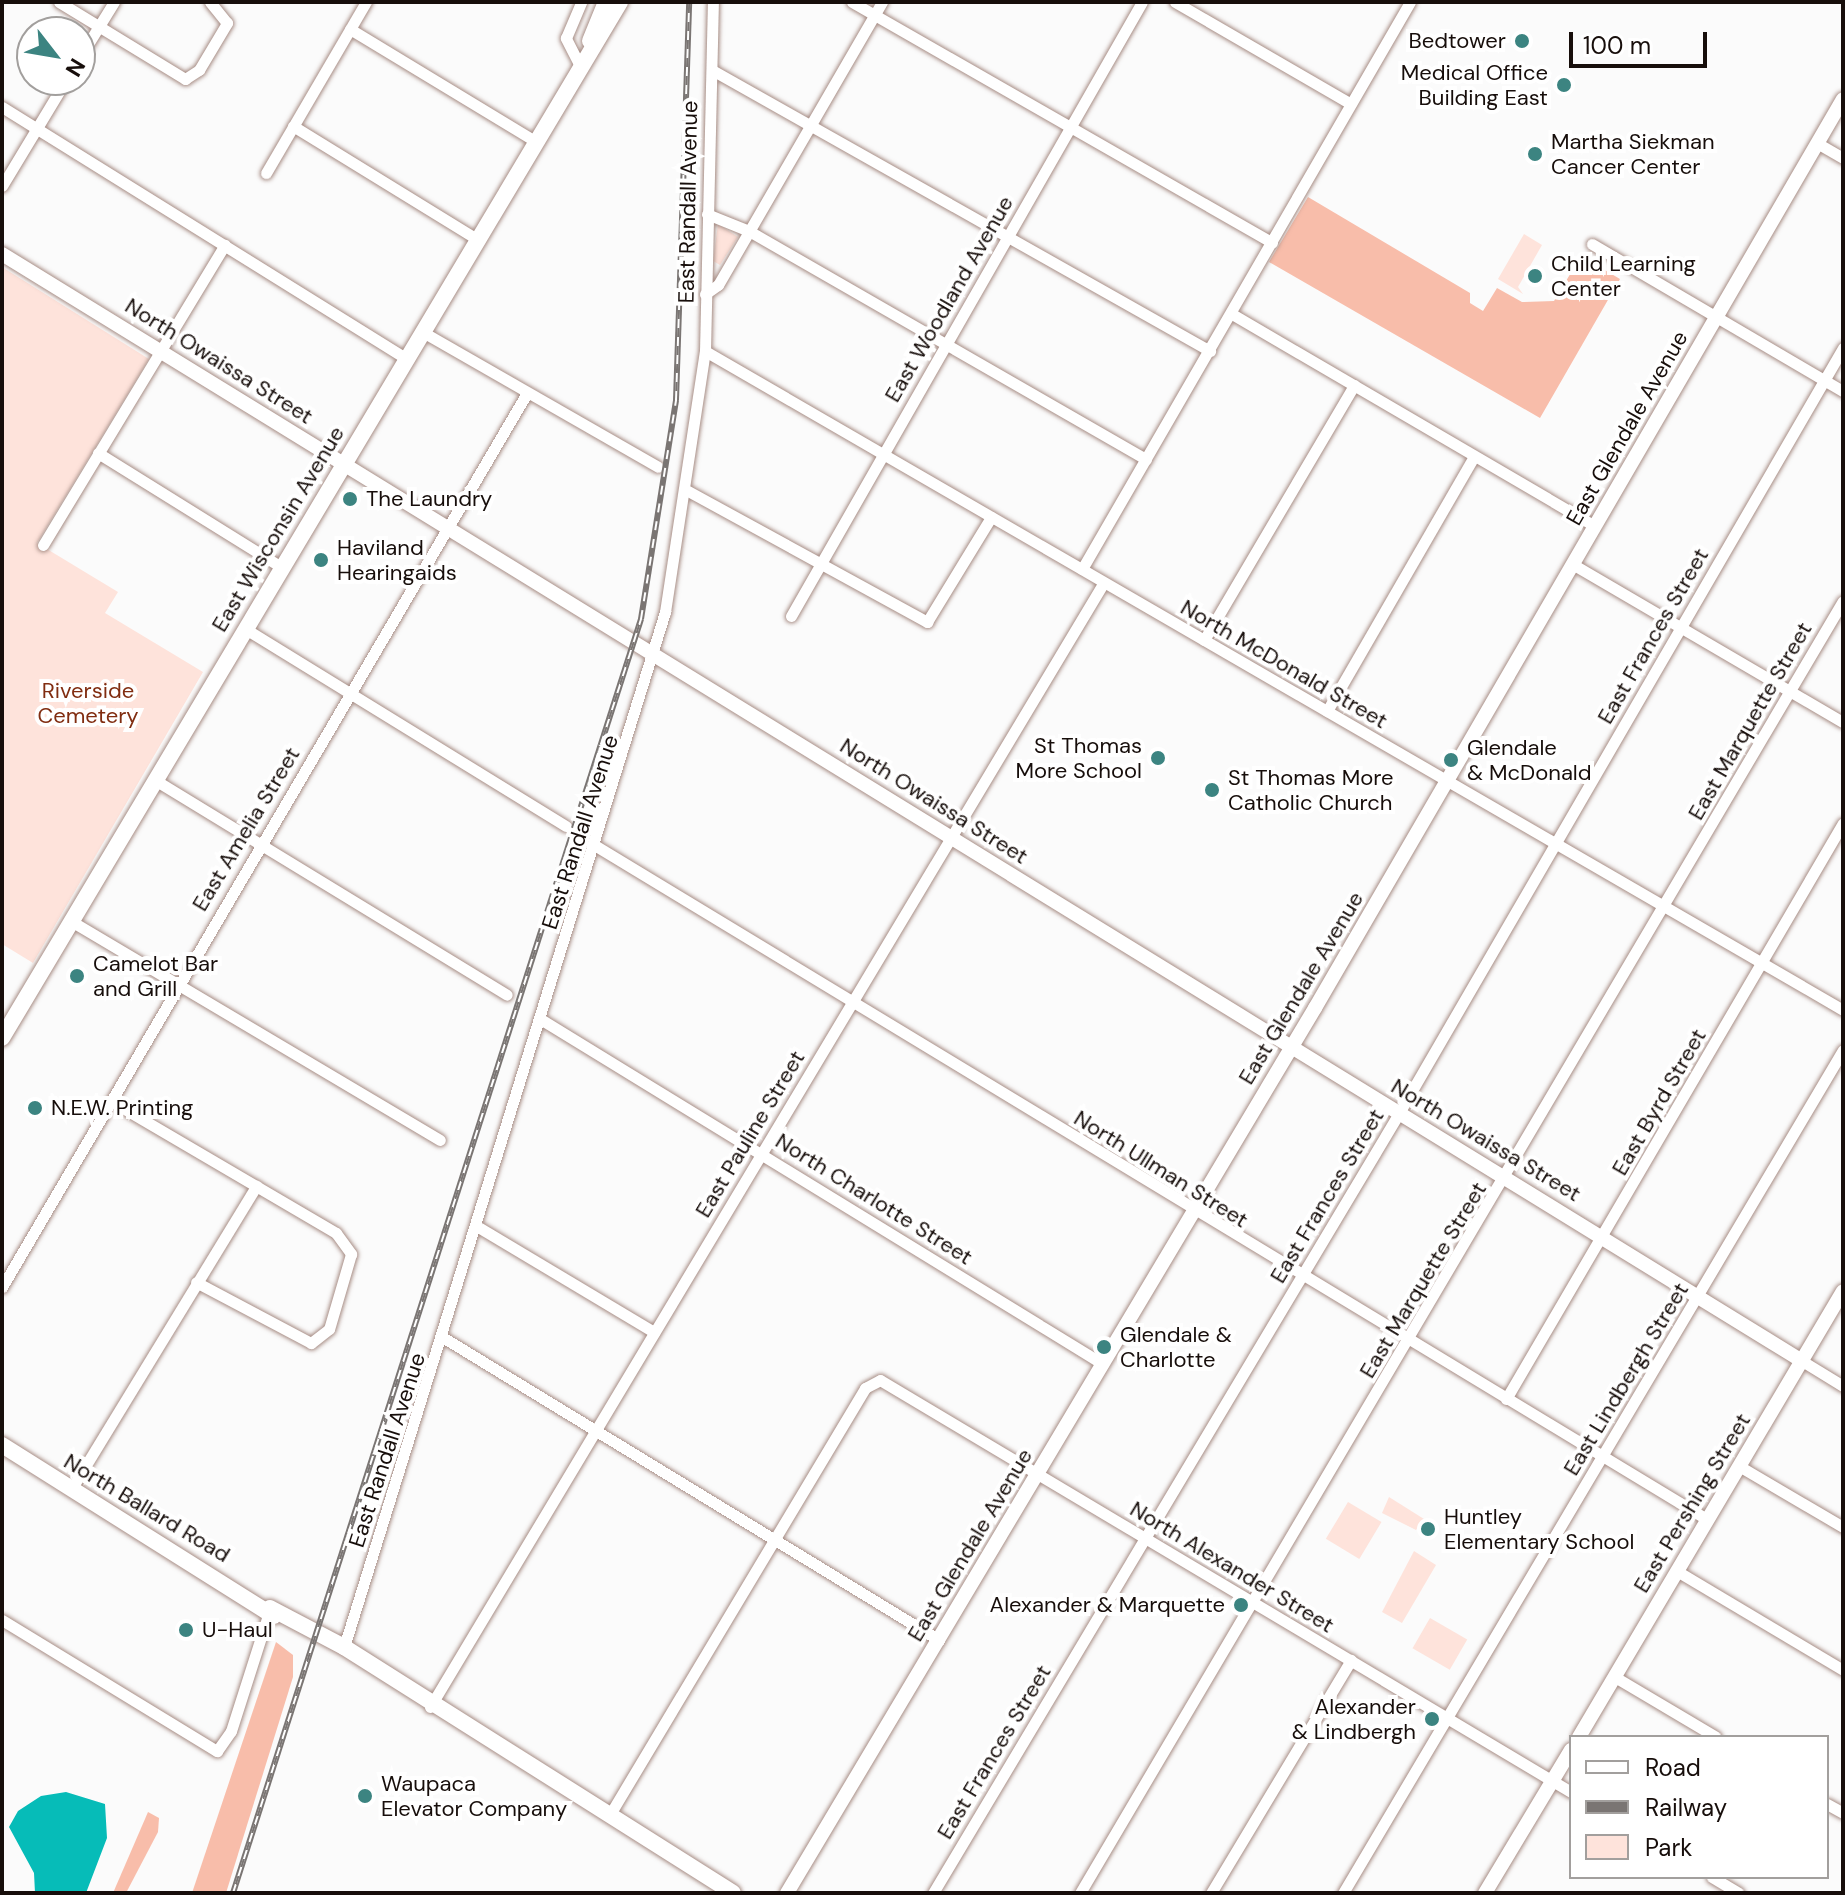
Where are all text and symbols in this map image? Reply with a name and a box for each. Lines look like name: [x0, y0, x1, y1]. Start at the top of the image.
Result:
north arrow: [16, 16, 96, 96]
scale bar: [1573, 16, 1711, 66]
place label: Bedtower: [1408, 28, 1506, 54]
text: 100 m: [1583, 30, 1651, 61]
marker: Bedtower: [1513, 32, 1531, 50]
text: N: [59, 53, 92, 82]
place label: Medical Office Building East: [1401, 59, 1548, 110]
marker: Medical Office Building East: [1555, 76, 1573, 94]
street label: East Randall Avenue: [673, 100, 703, 304]
place label: Martha Siekman Cancer Center: [1551, 128, 1715, 180]
marker: Martha Siekman Cancer Center: [1526, 145, 1544, 163]
street label: East Woodland Avenue: [879, 191, 1019, 407]
place label: Child Learning Center: [1551, 250, 1696, 302]
marker: Child Learning Center: [1526, 267, 1544, 285]
street label: North Owaissa Street: [120, 292, 318, 430]
street label: East Glendale Avenue: [1561, 326, 1693, 530]
street label: East Wisconsin Avenue: [206, 422, 350, 636]
place label: The Laundry: [366, 486, 492, 512]
marker: The Laundry: [341, 490, 359, 508]
place label: Haviland Hearingaids: [337, 534, 457, 586]
street label: East Frances Street: [1592, 544, 1714, 728]
marker: Haviland Hearingaids: [312, 551, 330, 569]
street label: North McDonald Street: [1176, 594, 1392, 734]
street label: East Marquette Street: [1683, 617, 1817, 825]
park label: Riverside Cemetery: [37, 677, 139, 728]
street label: East Randall Avenue: [536, 731, 624, 933]
street label: North Owaissa Street: [835, 732, 1033, 870]
place label: St Thomas More School: [1015, 732, 1142, 784]
place label: Glendale & McDonald: [1467, 734, 1592, 786]
street label: East Amelia Street: [187, 742, 305, 916]
marker: St Thomas More School: [1149, 749, 1167, 767]
marker: Glendale & McDonald: [1442, 751, 1460, 769]
place label: St Thomas More Catholic Church: [1228, 764, 1394, 816]
marker: St Thomas More Catholic Church: [1203, 781, 1221, 799]
street label: East Glendale Avenue: [1233, 887, 1369, 1089]
place label: Camelot Bar and Grill: [93, 950, 218, 1002]
marker: Camelot Bar and Grill: [68, 967, 86, 985]
street label: East Byrd Street: [1606, 1024, 1712, 1180]
street label: East Pauline Street: [690, 1046, 810, 1222]
street label: North Owaissa Street: [1386, 1073, 1586, 1207]
place label: N.E.W. Printing: [51, 1095, 193, 1121]
marker: N.E.W. Printing: [26, 1099, 44, 1117]
street label: East Frances Street: [1265, 1104, 1389, 1288]
street label: North Ullman Street: [1069, 1105, 1253, 1233]
street label: North Charlotte Street: [771, 1128, 977, 1270]
street label: East Marquette Street: [1354, 1177, 1492, 1383]
street label: East Lindbergh Street: [1558, 1278, 1694, 1480]
place label: Glendale & Charlotte: [1120, 1321, 1232, 1372]
marker: Glendale & Charlotte: [1095, 1338, 1113, 1356]
street label: East Randall Avenue: [343, 1349, 431, 1551]
street label: East Pershing Street: [1628, 1409, 1756, 1597]
street label: East Glendale Avenue: [902, 1444, 1038, 1646]
street label: North Ballard Road: [59, 1448, 235, 1568]
street label: North Alexander Street: [1125, 1496, 1339, 1638]
place label: Huntley Elementary School: [1444, 1503, 1634, 1554]
marker: Huntley Elementary School: [1419, 1520, 1437, 1538]
place label: Alexander & Marquette: [990, 1592, 1225, 1618]
marker: Alexander & Marquette: [1232, 1596, 1250, 1614]
place label: U-Haul: [202, 1617, 273, 1643]
marker: U-Haul: [177, 1621, 195, 1639]
street label: East Frances Street: [932, 1660, 1056, 1844]
place label: Alexander & Lindbergh: [1292, 1693, 1416, 1744]
marker: Alexander & Lindbergh: [1423, 1710, 1441, 1728]
legend: [1569, 1735, 1829, 1879]
text: Road: [1645, 1752, 1701, 1783]
place label: Waupaca Elevator Company: [381, 1770, 567, 1822]
marker: Waupaca Elevator Company: [356, 1787, 374, 1805]
text: Railway: [1645, 1792, 1727, 1823]
text: Park: [1645, 1832, 1692, 1863]

